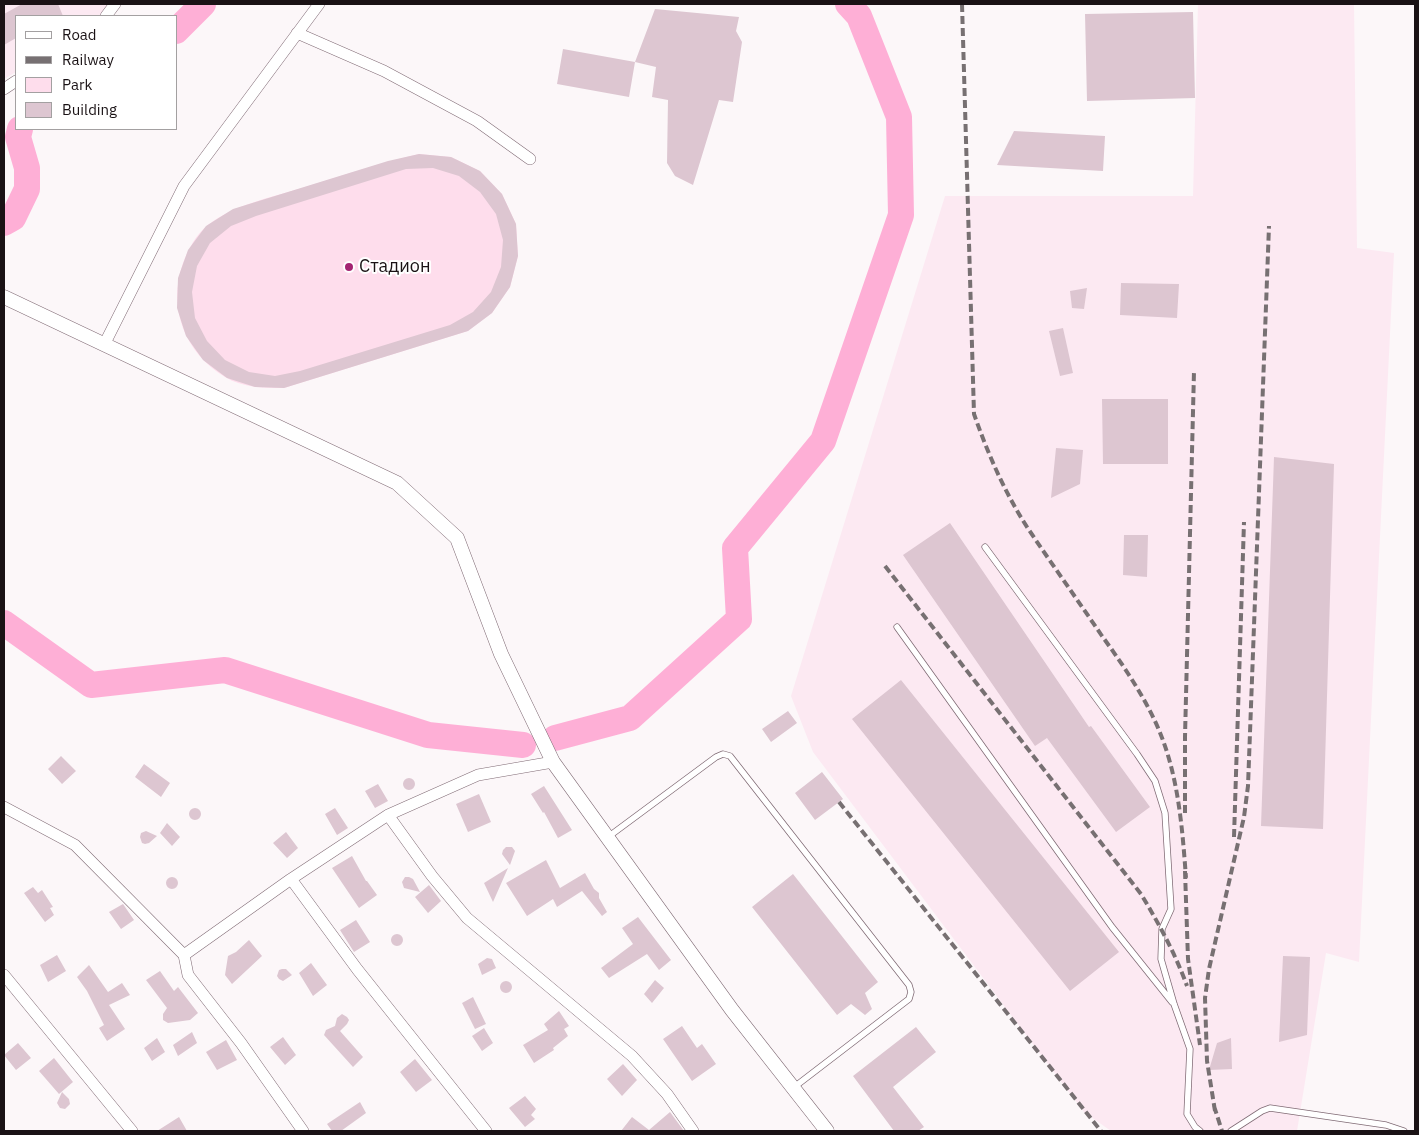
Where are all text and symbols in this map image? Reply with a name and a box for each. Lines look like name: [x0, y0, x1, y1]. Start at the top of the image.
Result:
legend: [15, 15, 178, 130]
text: Road: [62, 25, 97, 44]
text: Railway: [62, 50, 114, 69]
text: Park: [62, 75, 92, 94]
text: Building: [62, 100, 117, 119]
place label: Стадион: [359, 256, 430, 278]
marker: Стадион: [343, 261, 355, 273]

